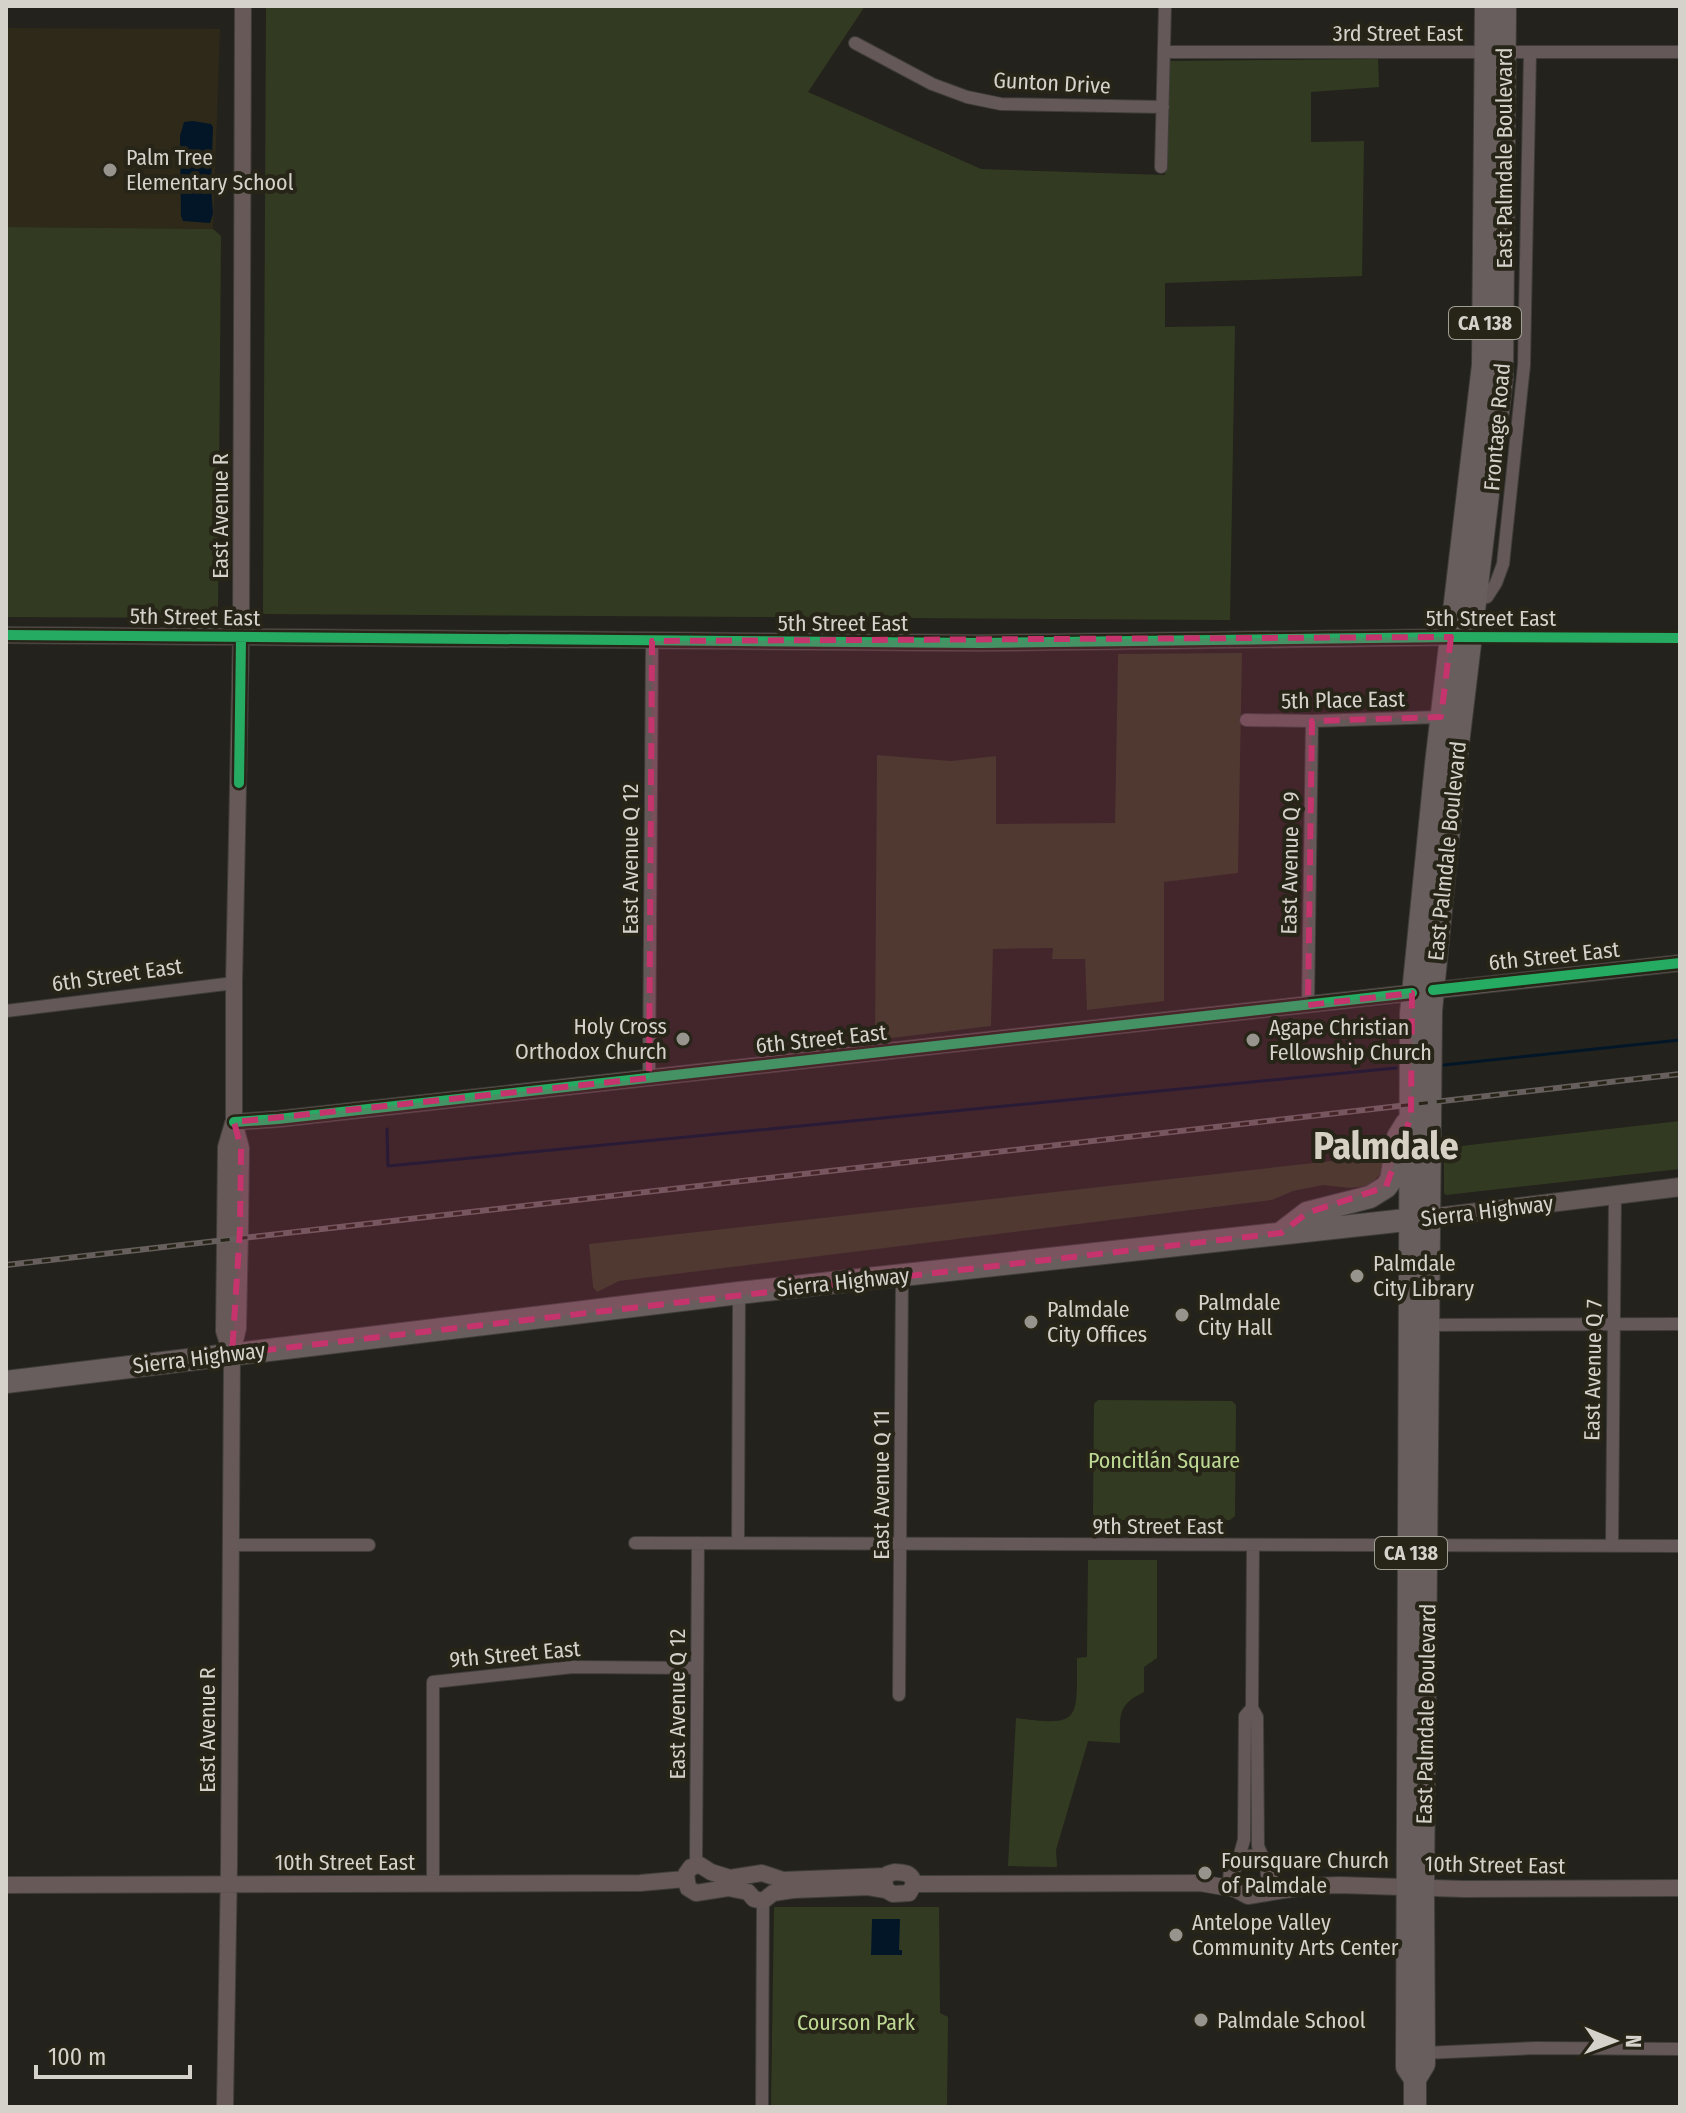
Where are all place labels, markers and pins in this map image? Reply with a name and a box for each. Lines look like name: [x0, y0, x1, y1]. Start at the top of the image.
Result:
place label: Palm Tree Elementary School: [126, 144, 294, 196]
marker: Palm Tree Elementary School: [101, 161, 119, 179]
place label: Holy Cross Orthodox Church: [515, 1013, 667, 1065]
place label: Agape Christian Fellowship Church: [1269, 1014, 1432, 1066]
marker: Holy Cross Orthodox Church: [674, 1030, 692, 1048]
marker: Agape Christian Fellowship Church: [1244, 1031, 1262, 1049]
place label: Palmdale City Library: [1373, 1250, 1474, 1302]
marker: Palmdale City Library: [1348, 1267, 1366, 1285]
place label: Palmdale City Hall: [1198, 1289, 1281, 1341]
place label: Palmdale City Offices: [1047, 1296, 1147, 1348]
marker: Palmdale City Hall: [1173, 1306, 1191, 1324]
marker: Palmdale City Offices: [1022, 1313, 1040, 1331]
place label: Foursquare Church of Palmdale: [1221, 1847, 1389, 1899]
marker: Foursquare Church of Palmdale: [1196, 1864, 1214, 1882]
place label: Antelope Valley Community Arts Center: [1192, 1909, 1399, 1961]
marker: Antelope Valley Community Arts Center: [1167, 1926, 1185, 1944]
place label: Palmdale School: [1217, 2007, 1366, 2034]
marker: Palmdale School: [1192, 2011, 1210, 2029]

